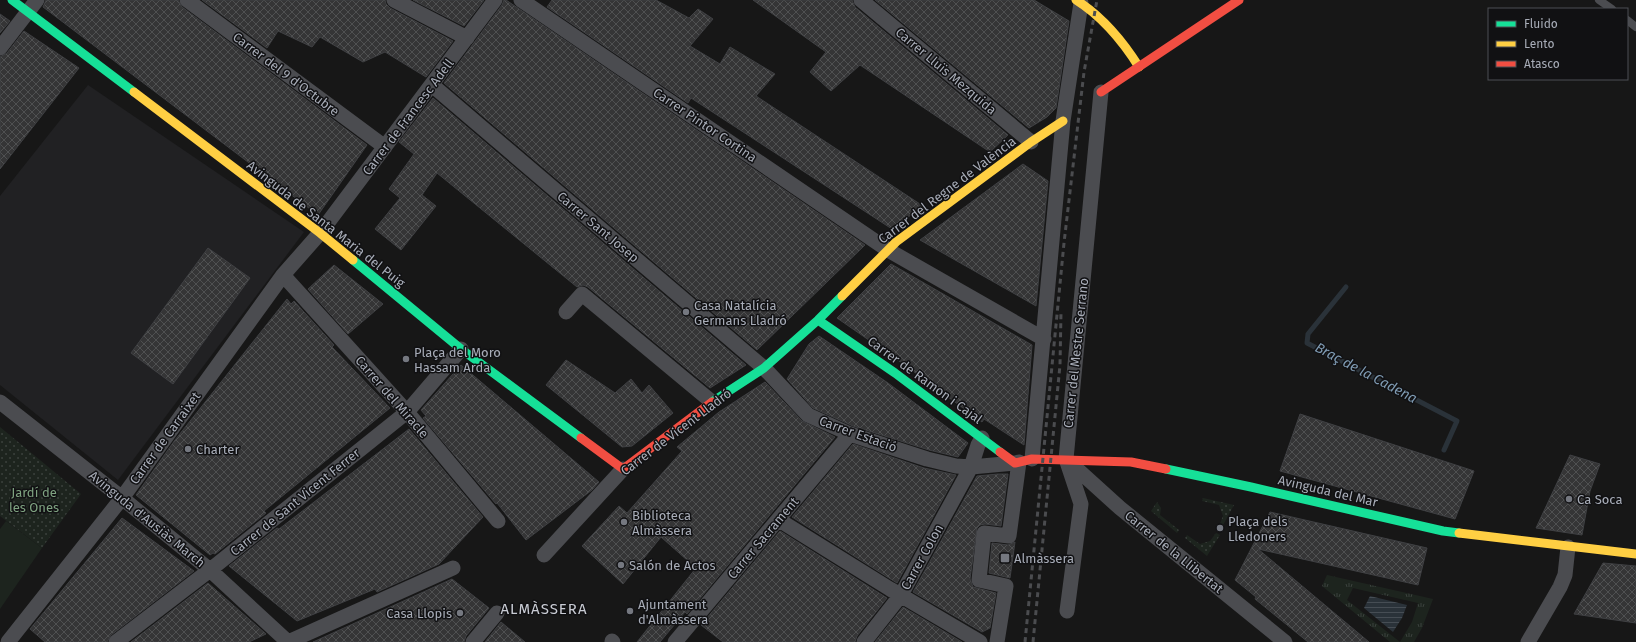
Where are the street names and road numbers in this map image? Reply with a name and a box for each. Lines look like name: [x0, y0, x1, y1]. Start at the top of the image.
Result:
street label: Carrer Lluïs Mezquida: [893, 24, 999, 118]
street label: Carrer del 9 d'Octubre: [230, 29, 342, 119]
street label: Carrer de Francesc Adell: [359, 56, 457, 178]
street label: Carrer Pintor Cortina: [650, 85, 760, 165]
street label: Carrer del Regne de València: [875, 133, 1019, 247]
street label: Avinguda de Santa Maria del Puig: [244, 158, 408, 291]
street label: Carrer Sant Josep: [554, 189, 642, 265]
street label: Carrer del Mestre Serrano: [1061, 277, 1091, 429]
street label: Carrer de Ramon i Cajal: [865, 333, 985, 427]
street label: Carrer del Miracle: [352, 353, 432, 441]
street label: Carrer de Vicent Lladró: [618, 386, 734, 478]
street label: Carrer de Carraixet: [127, 389, 204, 487]
street label: Carrer Estació: [817, 413, 899, 455]
street label: Carrer de Sant Vicent Ferrer: [227, 445, 363, 559]
street label: Avinguda d'Ausiàs March: [86, 468, 208, 570]
street label: Avinguda del Mar: [1277, 472, 1379, 510]
street label: Carrer Sacrament: [724, 494, 802, 582]
street label: Carrer de la Llibertat: [1122, 508, 1226, 596]
street label: Carrer Colon: [898, 521, 946, 593]

